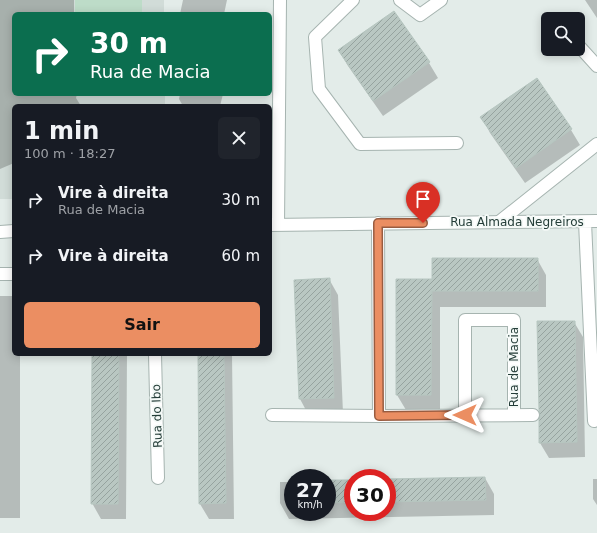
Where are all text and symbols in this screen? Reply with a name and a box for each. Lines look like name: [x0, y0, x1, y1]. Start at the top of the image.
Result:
map controls: [541, 12, 585, 56]
button: search: [541, 12, 585, 56]
text: 30 m: [90, 27, 168, 60]
icon: right: [24, 28, 76, 80]
text: Rua de Macia: [90, 61, 211, 82]
text: 1 min: [24, 117, 99, 145]
button: close: [218, 117, 260, 159]
text: 100 m · 18:27: [24, 146, 115, 161]
pin: [406, 182, 440, 223]
text: Vire à direita: [58, 184, 169, 202]
icon: arrive: [412, 188, 434, 210]
icon: right: [24, 189, 46, 211]
text: 30 m: [222, 191, 260, 209]
text: Rua de Macia: [58, 202, 145, 217]
street label: Rua Almada Negreiros: [450, 215, 584, 229]
icon: right: [24, 245, 46, 267]
text: Vire à direita: [58, 247, 169, 265]
text: 60 m: [222, 247, 260, 265]
button: Sair: [24, 302, 260, 348]
street label: Rua de Macia: [507, 327, 521, 407]
street label: Rua do Ibo: [149, 384, 165, 448]
position arrow: [444, 394, 486, 436]
speed limit sign: 30: [344, 469, 396, 521]
text: 27: [296, 478, 324, 502]
text: km/h: [297, 499, 323, 510]

